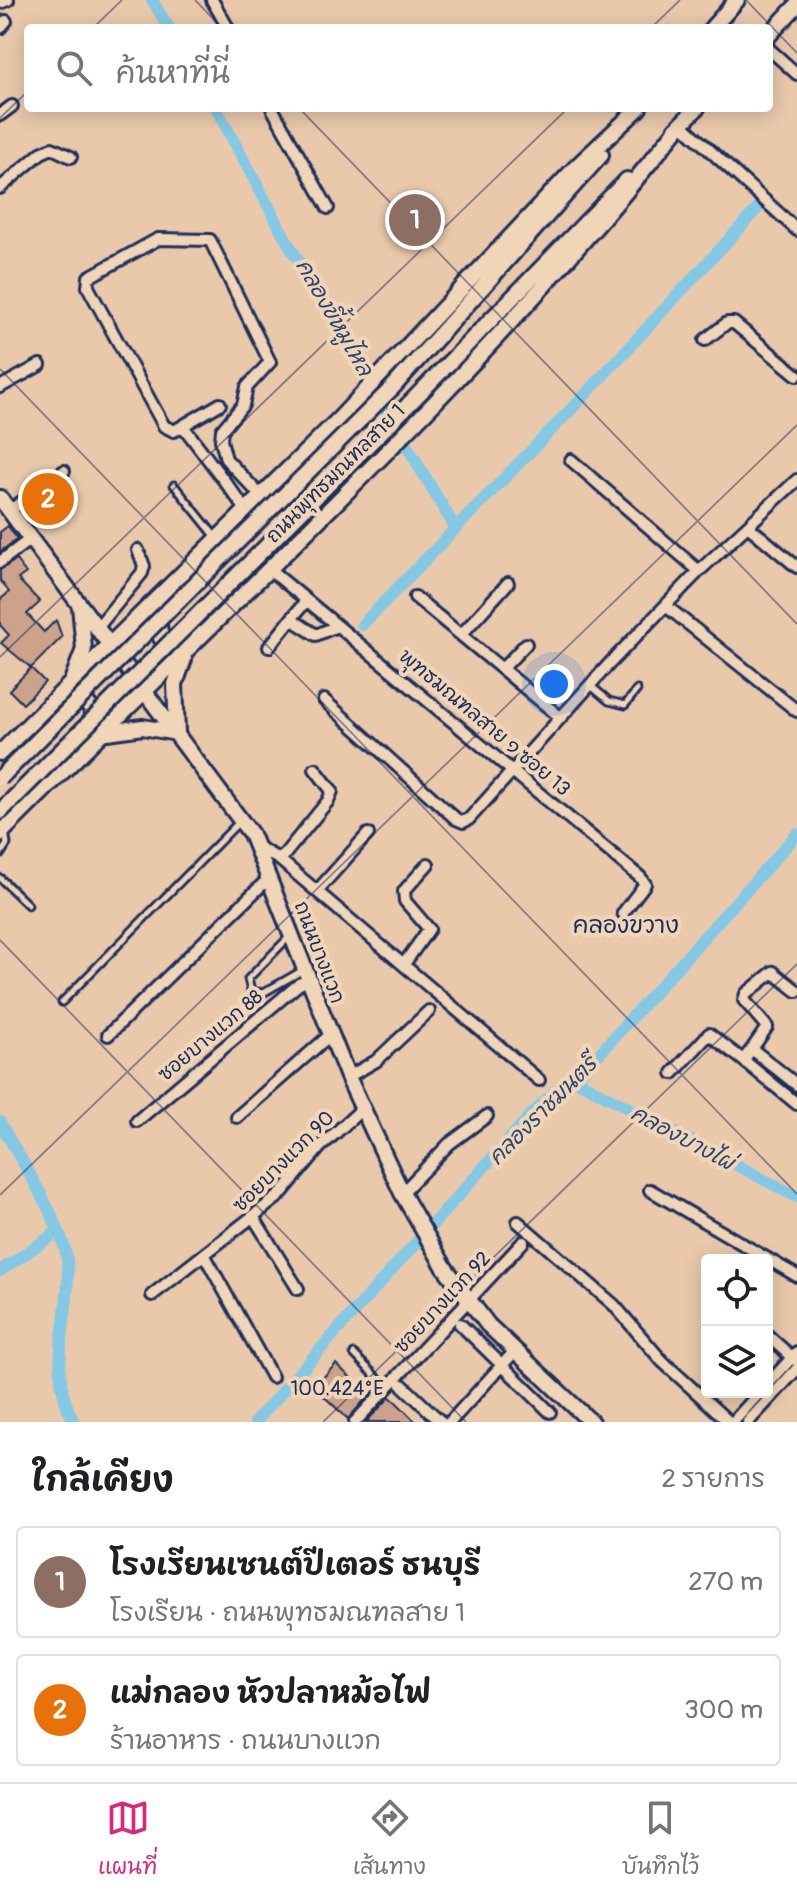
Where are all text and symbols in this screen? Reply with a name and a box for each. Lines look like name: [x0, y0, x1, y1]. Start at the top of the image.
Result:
search box: [24, 24, 773, 112]
icon: search: [52, 46, 96, 90]
text: ค้นหาที่นี่: [116, 55, 230, 92]
pin: 1: [389, 190, 441, 250]
water label: คลองขี้หมูไหล: [288, 250, 386, 383]
street label: ถนนพุทธมณฑลสาย 1: [261, 399, 412, 550]
pin: 2: [22, 469, 74, 529]
street label: พุทธมณฑลสาย ๑ ซอย 13: [392, 643, 576, 804]
your location: [534, 664, 574, 704]
street label: ถนนบางแวก: [289, 897, 350, 1007]
district label: คลองขวาง: [573, 911, 679, 940]
street label: ซอยบางแวก 88: [153, 984, 268, 1087]
water label: คลองราชมนตรี: [482, 1047, 607, 1171]
water label: คลองบางไผ่: [626, 1098, 743, 1179]
street label: ซอยบางแวก 90: [227, 1105, 339, 1217]
street label: ซอยบางแวก 92: [389, 1246, 496, 1359]
map controls: [701, 1254, 773, 1398]
button: locate: [701, 1254, 773, 1326]
button: layers: [701, 1326, 773, 1398]
text: 100.424°E: [290, 1376, 384, 1401]
text: ใกล้เคียง: [32, 1459, 174, 1502]
text: 2 รายการ: [661, 1463, 765, 1495]
text: โรงเรียนเซนต์ปีเตอร์ ธนบุรี: [110, 1547, 480, 1584]
text: 1: [55, 1566, 65, 1598]
text: 270 m: [688, 1566, 763, 1598]
text: โรงเรียน · ถนนพุทธมณฑลสาย 1: [110, 1597, 465, 1629]
text: แม่กลอง หัวปลาหม้อไฟ: [110, 1675, 431, 1712]
text: 2: [53, 1694, 67, 1726]
text: 300 m: [684, 1694, 763, 1726]
text: ร้านอาหาร · ถนนบางแวก: [110, 1725, 381, 1757]
tab: แผนที่: [98, 1796, 157, 1882]
tab: เส้นทาง: [353, 1796, 426, 1882]
tab: บันทึกไว้: [622, 1796, 699, 1882]

